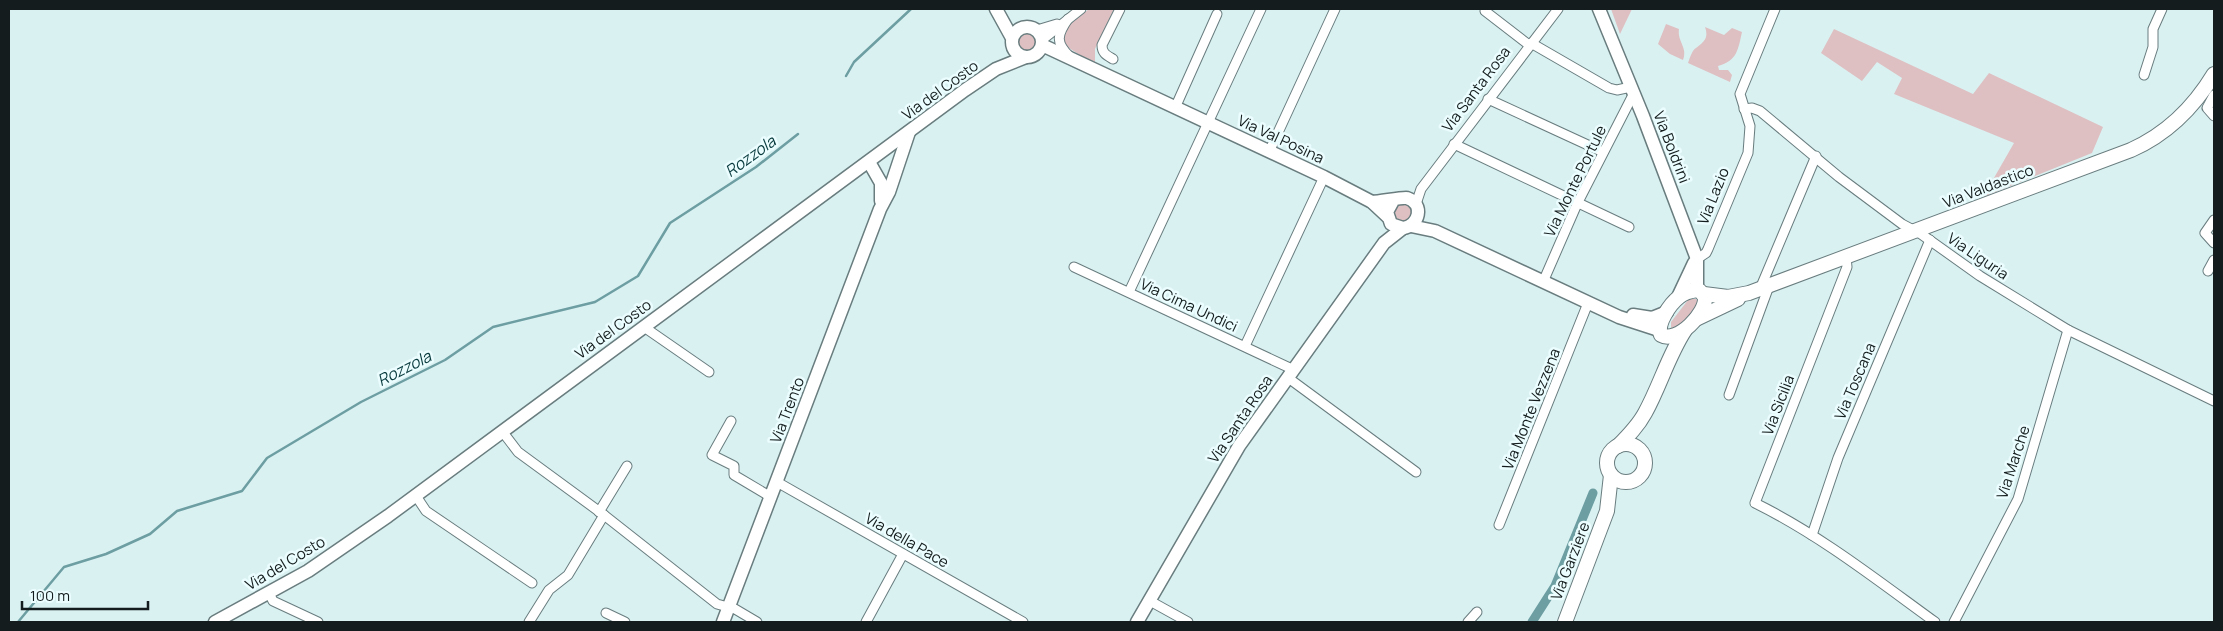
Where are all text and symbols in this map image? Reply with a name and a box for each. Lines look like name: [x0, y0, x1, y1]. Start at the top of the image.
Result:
street label: Via Santa Rosa: [1437, 42, 1515, 136]
street label: Via del Costo: [898, 55, 983, 125]
street label: Via Boldrini: [1649, 108, 1695, 186]
street label: Via Val Posina: [1234, 110, 1328, 168]
street label: Via Monte Portule: [1539, 121, 1611, 240]
water label: Rozzola: [720, 130, 781, 182]
street label: Via Valdastico: [1940, 159, 2036, 213]
street label: Via Lazio: [1692, 164, 1734, 228]
street label: Via Liguria: [1943, 228, 2013, 284]
street label: Via Cima Undici: [1137, 273, 1241, 337]
street label: Via del Costo: [571, 294, 656, 364]
street label: Via Toscana: [1829, 339, 1881, 423]
water label: Rozzola: [373, 345, 436, 391]
street label: Via Monte Vezzena: [1497, 345, 1565, 473]
street label: Via Santa Rosa: [1203, 371, 1277, 467]
street label: Via Sicilia: [1757, 372, 1799, 438]
street label: Via Trento: [765, 374, 809, 446]
street label: Via Marche: [1991, 423, 2035, 501]
street label: Via della Pace: [861, 508, 953, 573]
street label: Via Garziere: [1545, 519, 1595, 603]
street label: Via del Costo: [241, 531, 329, 595]
scale bar: [22, 578, 149, 610]
text: 100 m: [30, 585, 70, 606]

